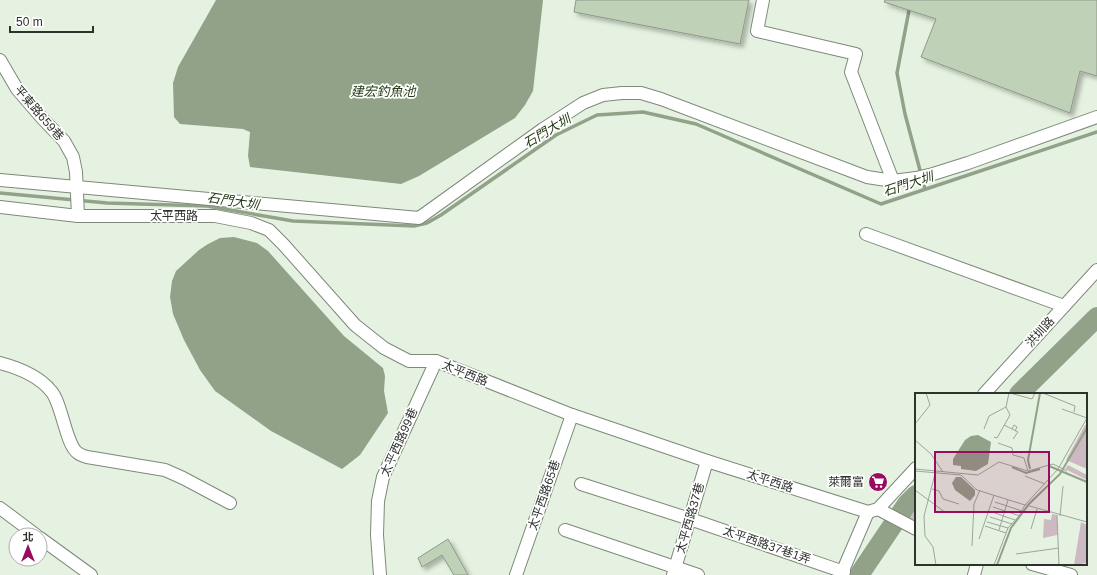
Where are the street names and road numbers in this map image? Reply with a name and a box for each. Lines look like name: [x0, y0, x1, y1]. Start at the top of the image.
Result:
street label: 平東路659巷: [11, 83, 67, 143]
street label: 太平西路: [150, 209, 198, 223]
street label: 洪圳路: [1023, 314, 1057, 350]
street label: 太平西路: [440, 358, 490, 388]
street label: 太平西路99巷: [378, 406, 420, 478]
street label: 太平西路65巷: [525, 458, 563, 532]
street label: 太平西路: [745, 467, 795, 495]
street label: 太平西路37巷: [673, 481, 707, 555]
street label: 太平西路37巷1弄: [721, 523, 813, 567]

